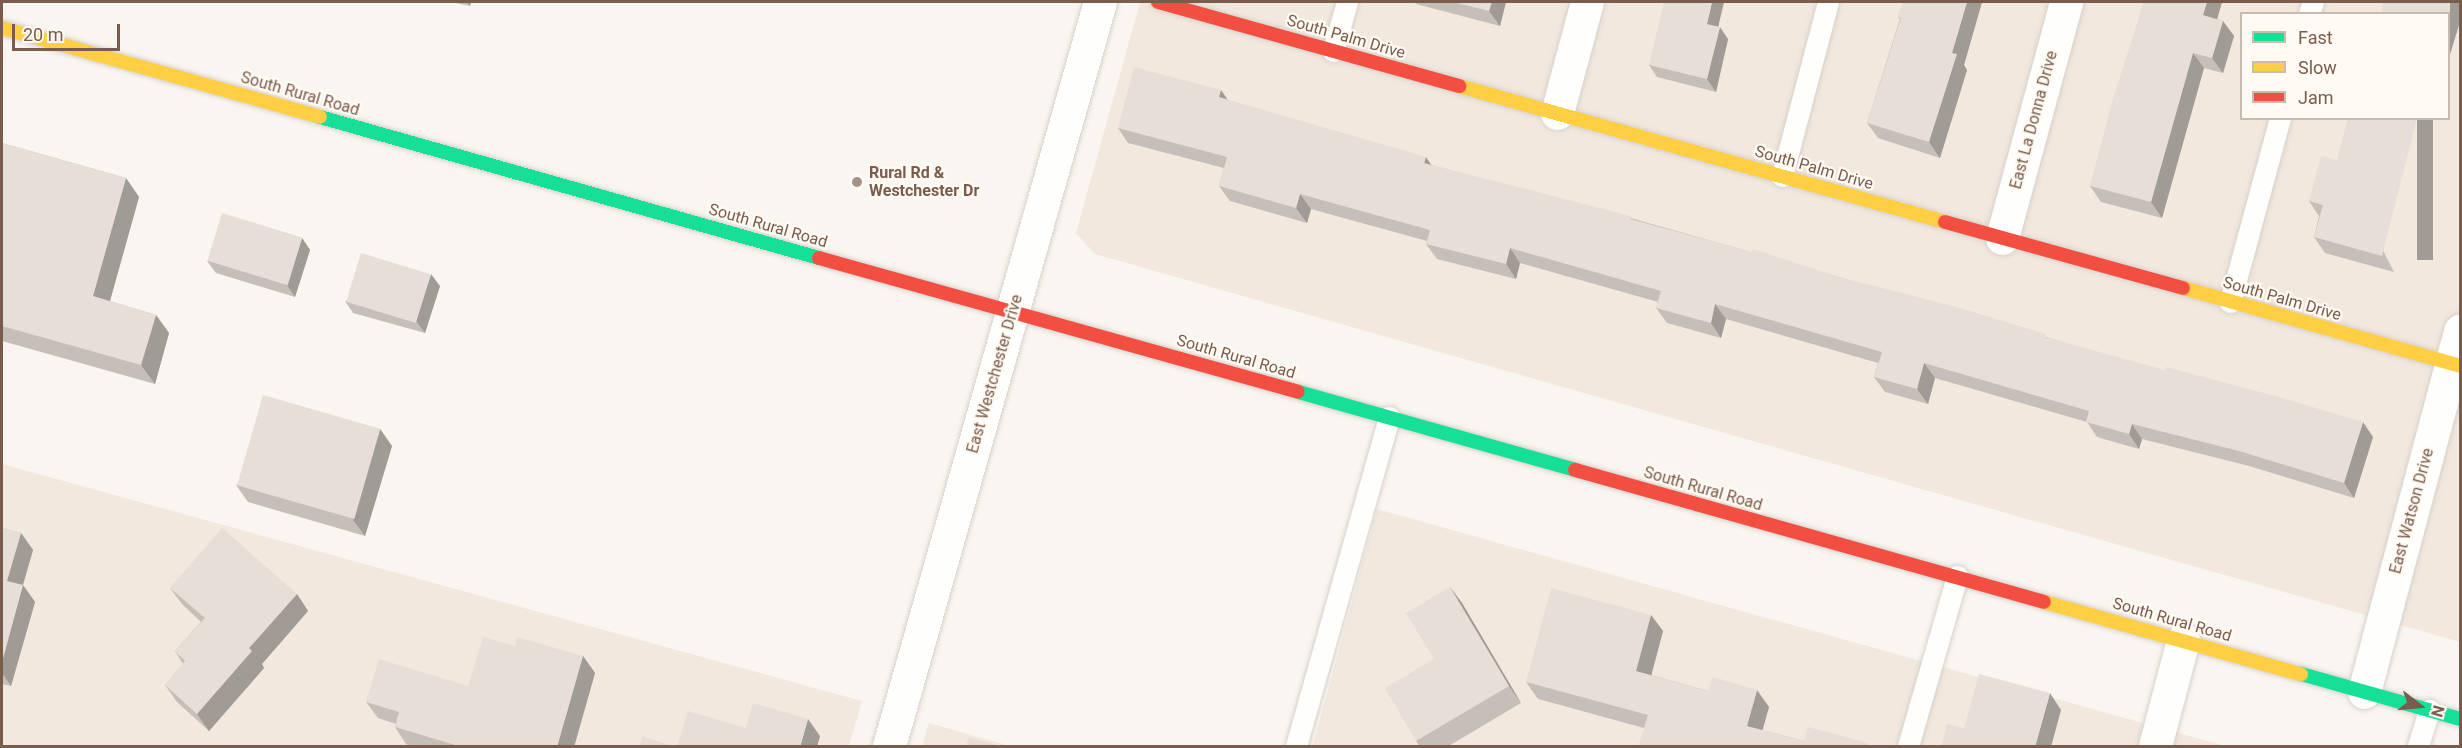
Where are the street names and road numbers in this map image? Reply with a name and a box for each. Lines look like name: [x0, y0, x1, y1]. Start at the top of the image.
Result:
street label: South Palm Drive: [1285, 11, 1407, 63]
street label: East La Donna Drive: [2006, 49, 2062, 191]
street label: South Rural Road: [238, 68, 362, 120]
street label: South Palm Drive: [1753, 142, 1875, 194]
street label: South Rural Road: [706, 200, 830, 252]
street label: South Palm Drive: [2221, 273, 2343, 325]
street label: East Westchester Drive: [963, 292, 1027, 456]
street label: South Rural Road: [1174, 331, 1298, 383]
street label: East Watson Drive: [2386, 446, 2438, 576]
street label: South Rural Road: [1641, 463, 1765, 515]
street label: South Rural Road: [2110, 594, 2234, 646]

